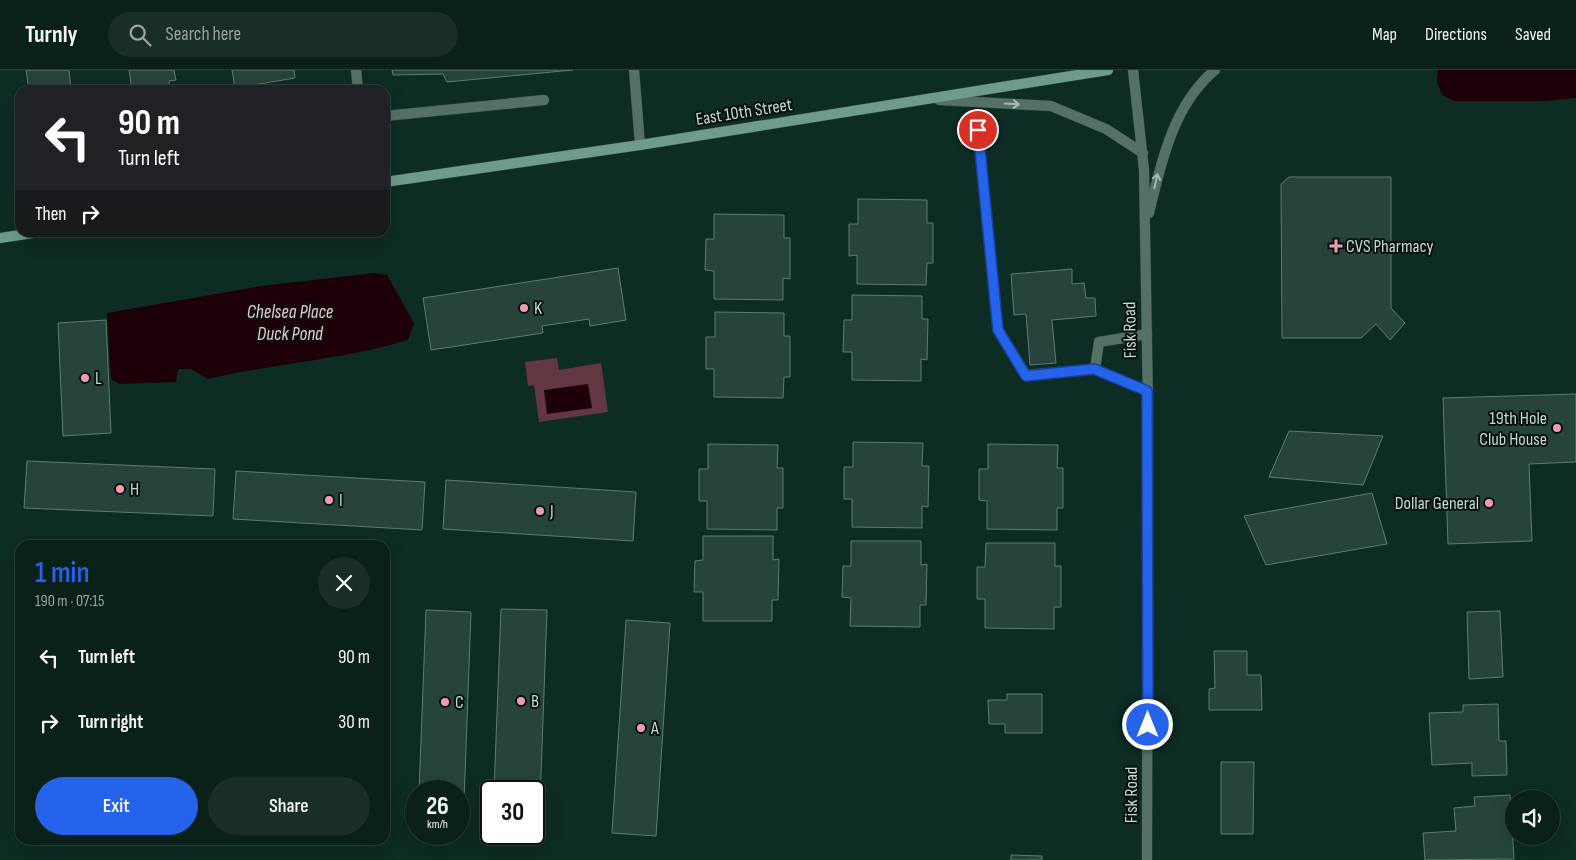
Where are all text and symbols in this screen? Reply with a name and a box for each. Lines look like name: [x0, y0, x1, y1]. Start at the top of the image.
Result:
search box: [108, 12, 458, 57]
text: Turnly: [25, 20, 78, 49]
icon: search: [126, 21, 154, 49]
text: Search here: [166, 23, 241, 46]
text: Map: [1372, 24, 1397, 45]
text: Directions: [1425, 24, 1487, 45]
text: Saved: [1515, 24, 1551, 45]
street label: East 10th Street: [694, 94, 794, 130]
one-way arrow: [1004, 99, 1020, 108]
text: 90 m: [118, 102, 180, 145]
icon: left: [35, 105, 100, 170]
pin: [957, 109, 999, 151]
icon: arrive: [964, 116, 992, 144]
text: Turn left: [118, 145, 180, 172]
one-way arrow: [1152, 173, 1161, 189]
icon: right: [76, 200, 104, 228]
text: Then: [35, 203, 66, 226]
place label: CVS Pharmacy: [1346, 236, 1433, 257]
marker: CVS Pharmacy: [1330, 240, 1342, 252]
place label: K: [534, 298, 543, 319]
water label: Chelsea Place Duck Pond: [247, 301, 334, 346]
marker: K: [518, 302, 530, 314]
street label: Fisk Road: [1119, 302, 1141, 358]
place label: L: [95, 368, 102, 389]
marker: L: [79, 372, 91, 384]
place label: 19th Hole Club House: [1479, 408, 1547, 450]
marker: 19th Hole Club House: [1551, 422, 1563, 434]
place label: H: [130, 479, 139, 500]
marker: H: [114, 483, 126, 495]
place label: I: [339, 490, 343, 511]
place label: Dollar General: [1395, 493, 1479, 514]
marker: I: [323, 494, 335, 506]
marker: Dollar General: [1483, 497, 1495, 509]
place label: J: [549, 501, 554, 522]
marker: J: [534, 505, 546, 517]
text: 1 min: [35, 555, 90, 591]
button: close: [318, 557, 370, 609]
text: 190 m · 07:15: [35, 592, 104, 611]
icon: left: [35, 644, 63, 672]
text: Turn left: [78, 646, 135, 669]
text: 90 m: [338, 646, 370, 669]
place label: B: [531, 691, 539, 712]
place label: C: [455, 692, 464, 713]
marker: B: [515, 695, 527, 707]
marker: C: [439, 696, 451, 708]
position arrow: [1121, 698, 1173, 750]
icon: right: [35, 709, 63, 737]
text: Turn right: [78, 711, 143, 734]
text: 30 m: [338, 711, 370, 734]
place label: A: [650, 718, 659, 739]
marker: A: [635, 722, 647, 734]
street label: Fisk Road: [1121, 767, 1142, 823]
button: Exit: [35, 777, 198, 835]
button: Share: [208, 777, 370, 835]
speed limit sign: 30: [480, 780, 545, 845]
map controls: [1505, 790, 1560, 845]
button: sound: [1505, 790, 1560, 845]
text: 26: [426, 791, 449, 822]
text: km/h: [427, 817, 448, 832]

